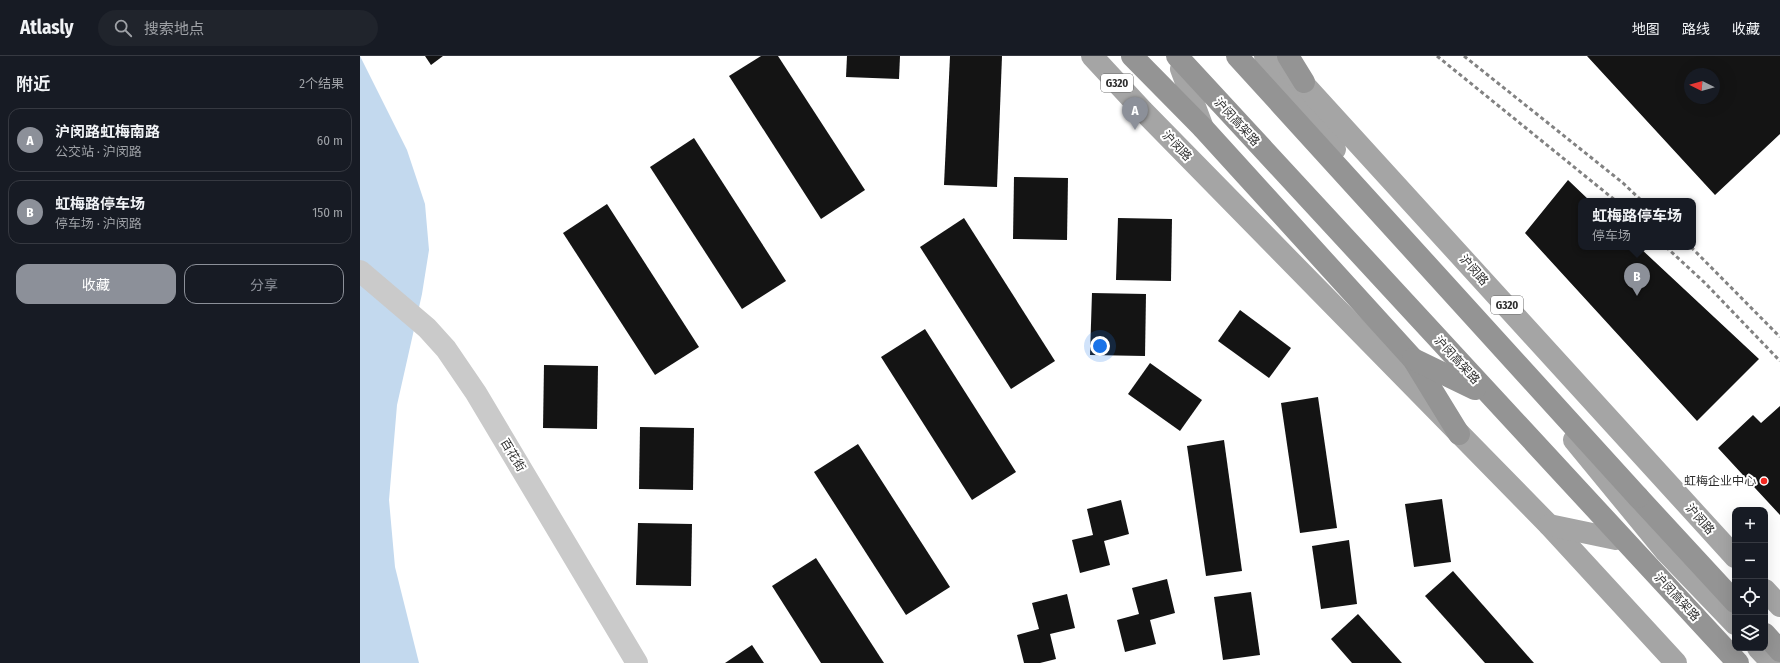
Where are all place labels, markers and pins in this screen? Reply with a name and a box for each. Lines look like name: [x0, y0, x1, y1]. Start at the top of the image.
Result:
pin: A: [1122, 97, 1148, 130]
pin: B: [1624, 263, 1650, 296]
place label: 虹梅企业中心: [1684, 474, 1756, 488]
marker: 虹梅企业中心: [1759, 476, 1769, 486]

